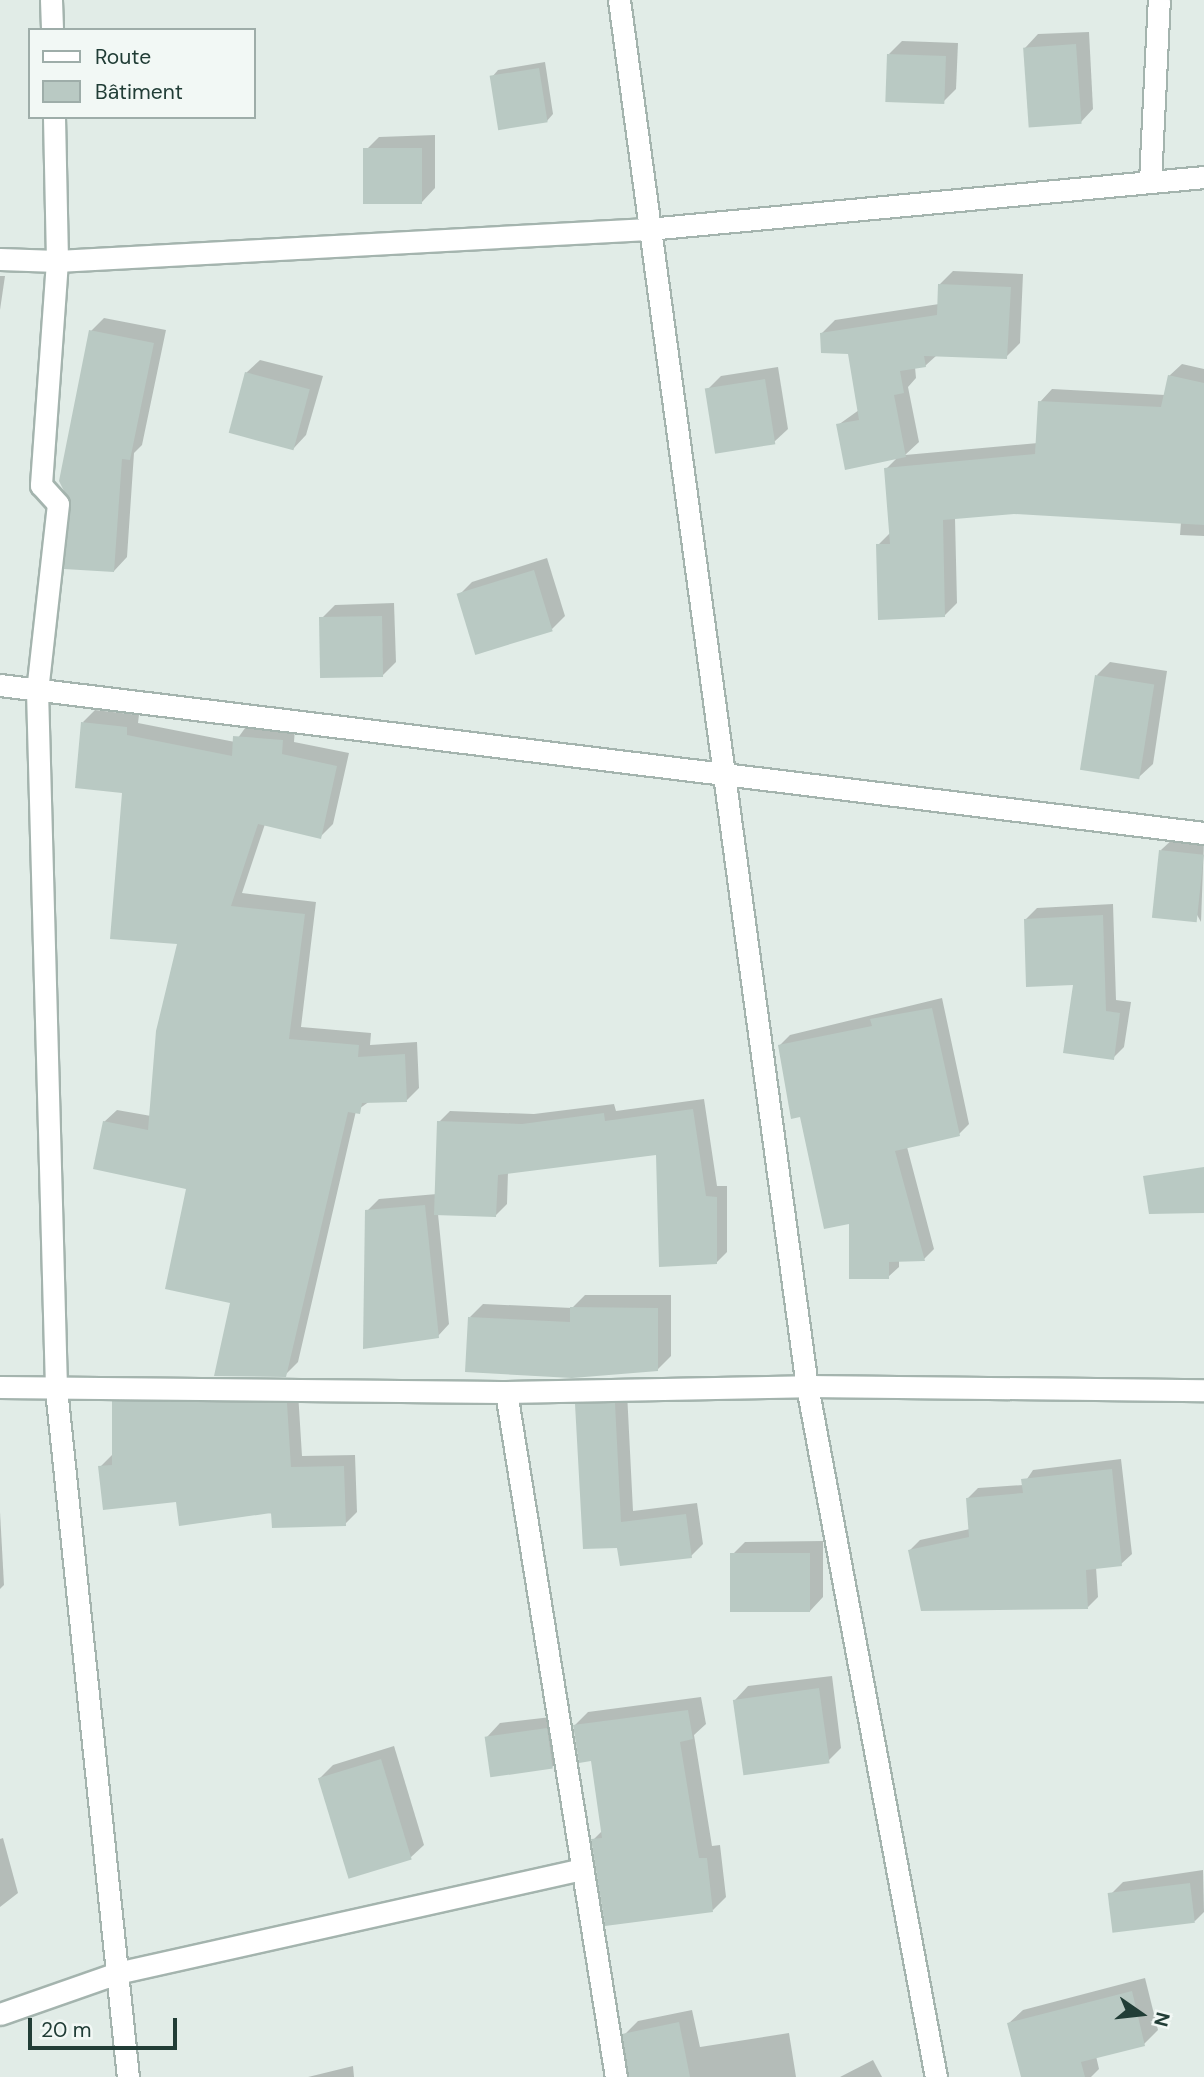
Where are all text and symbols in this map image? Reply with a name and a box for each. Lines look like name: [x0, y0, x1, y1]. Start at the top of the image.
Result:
legend: [28, 28, 256, 119]
text: Route: [95, 43, 151, 71]
text: Bâtiment: [95, 78, 183, 106]
north arrow: [1106, 1979, 1176, 2049]
scale bar: [32, 2004, 180, 2048]
text: N: [1148, 2009, 1176, 2029]
text: 20 m: [41, 2016, 92, 2044]

